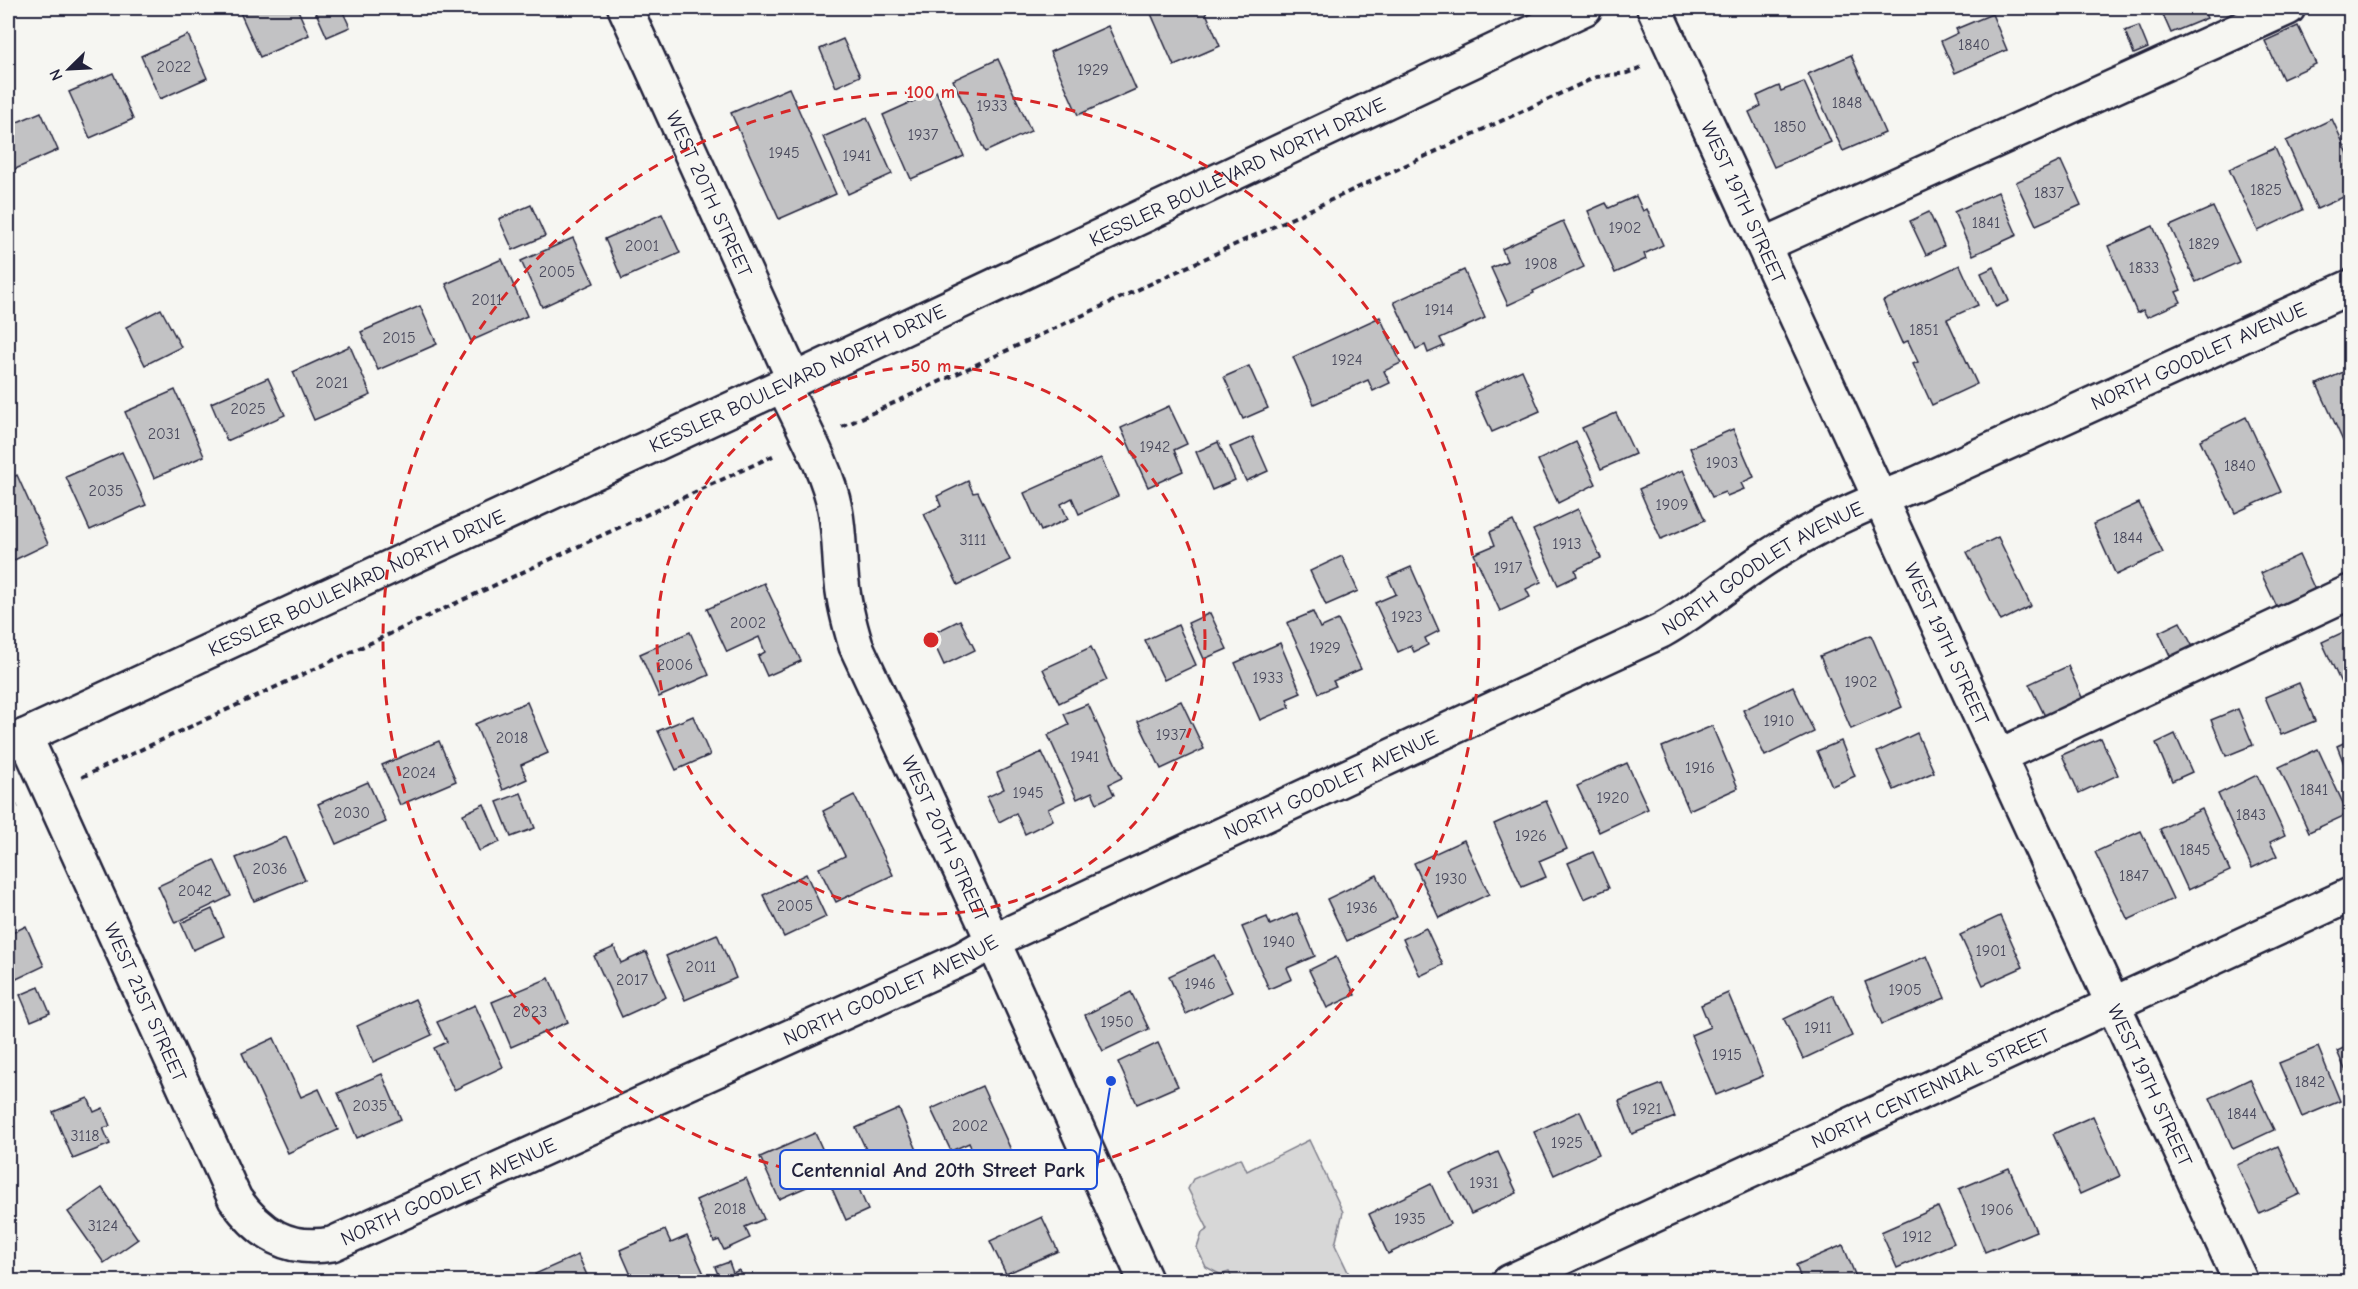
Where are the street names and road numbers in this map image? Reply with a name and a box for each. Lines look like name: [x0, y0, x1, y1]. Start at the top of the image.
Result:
street label: KESSLER BOULEVARD NORTH DRIVE: [1086, 92, 1389, 251]
street label: WEST 20TH STREET: [662, 107, 757, 281]
street label: WEST 19TH STREET: [1696, 118, 1791, 287]
street label: NORTH GOODLET AVENUE: [2087, 297, 2310, 415]
street label: KESSLER BOULEVARD NORTH DRIVE: [646, 299, 949, 457]
street label: NORTH GOODLET AVENUE: [1658, 496, 1867, 640]
street label: KESSLER BOULEVARD NORTH DRIVE: [205, 504, 508, 661]
street label: WEST 19TH STREET: [1900, 559, 1994, 729]
street label: NORTH GOODLET AVENUE: [1220, 725, 1442, 844]
street label: WEST 20TH STREET: [897, 752, 994, 925]
street label: WEST 21ST STREET: [100, 919, 192, 1086]
street label: NORTH GOODLET AVENUE: [780, 929, 1002, 1050]
street label: WEST 19TH STREET: [2103, 1001, 2198, 1170]
street label: NORTH CENTENNIAL STREET: [1808, 1023, 2054, 1153]
street label: NORTH GOODLET AVENUE: [337, 1133, 560, 1250]

